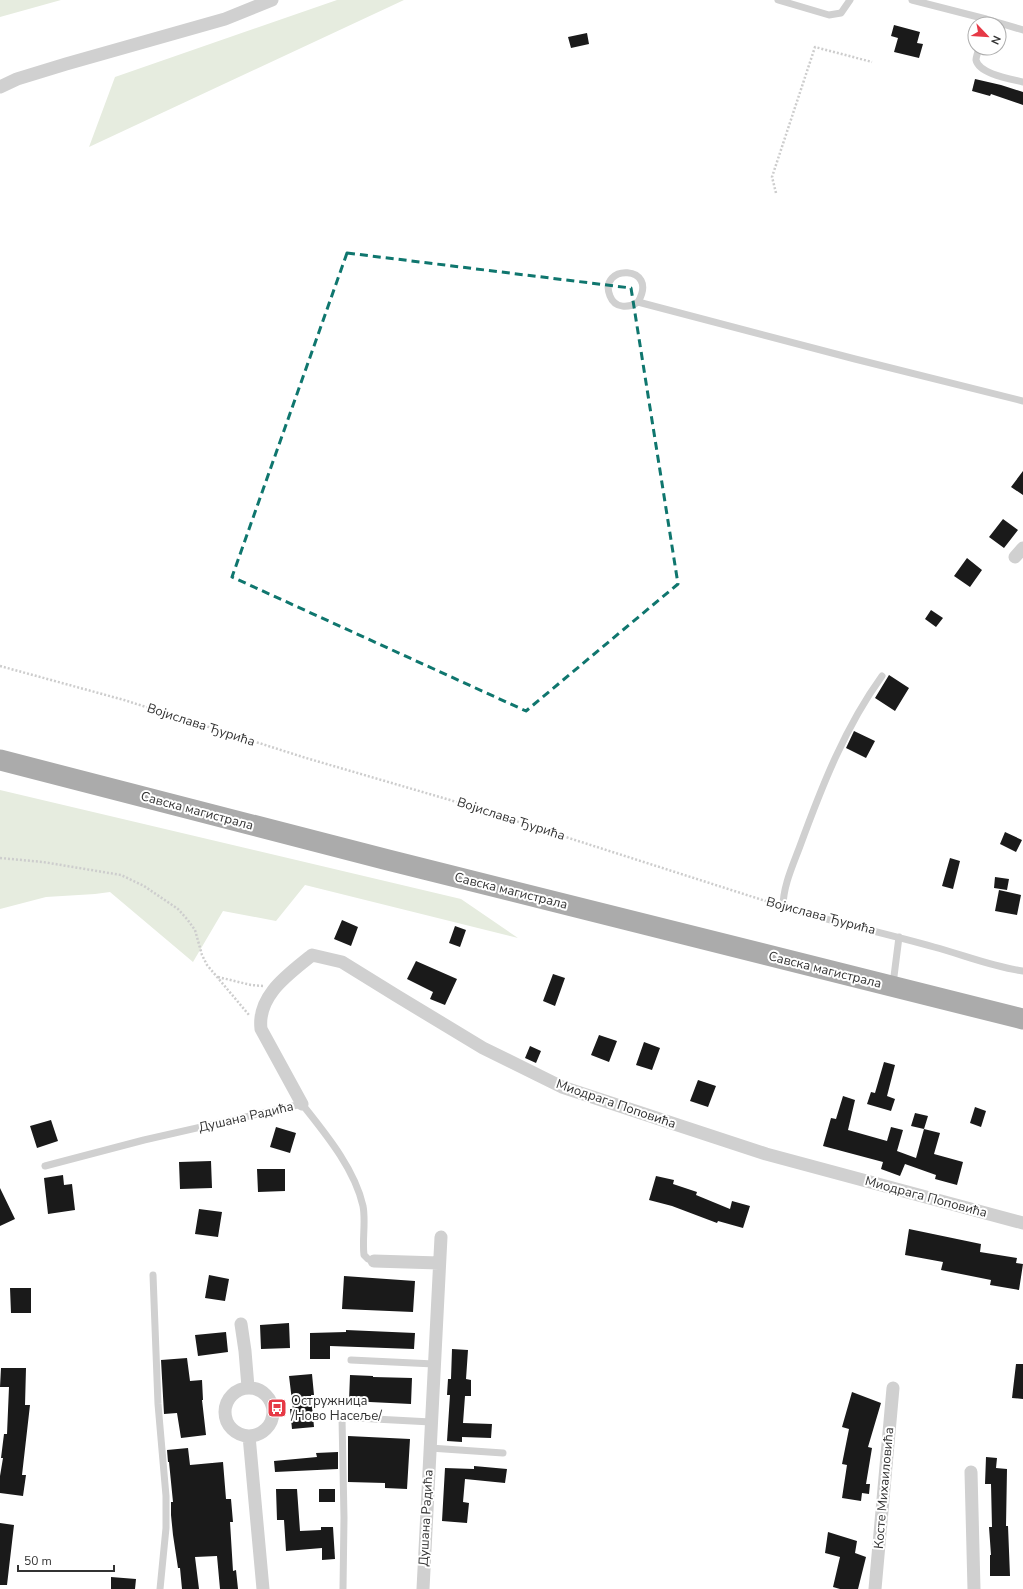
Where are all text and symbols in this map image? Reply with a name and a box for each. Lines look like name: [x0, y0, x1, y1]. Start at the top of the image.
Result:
north arrow: [967, 16, 1007, 56]
text: N: [987, 33, 1004, 47]
street label: Војислава Ђурића: [145, 699, 257, 751]
street label: Савска магистрала: [139, 787, 255, 835]
street label: Војислава Ђурића: [455, 793, 567, 845]
street label: Савска магистрала: [453, 868, 569, 914]
street label: Војислава Ђурића: [764, 893, 878, 939]
street label: Савска магистрала: [767, 947, 883, 993]
street label: Миодрага Поповића: [554, 1075, 678, 1133]
street label: Душана Радића: [197, 1097, 295, 1137]
street label: Миодрага Поповића: [863, 1172, 989, 1222]
place label: Остружница /Ново Насеље/: [290, 1392, 382, 1425]
bus stop icon: Остружница /Ново Насеље/: [266, 1397, 288, 1419]
street label: Косте Михаиловића: [870, 1426, 898, 1550]
street label: Душана Радића: [414, 1469, 438, 1567]
scale bar: [18, 1547, 114, 1573]
text: 50 m: [24, 1553, 52, 1569]

